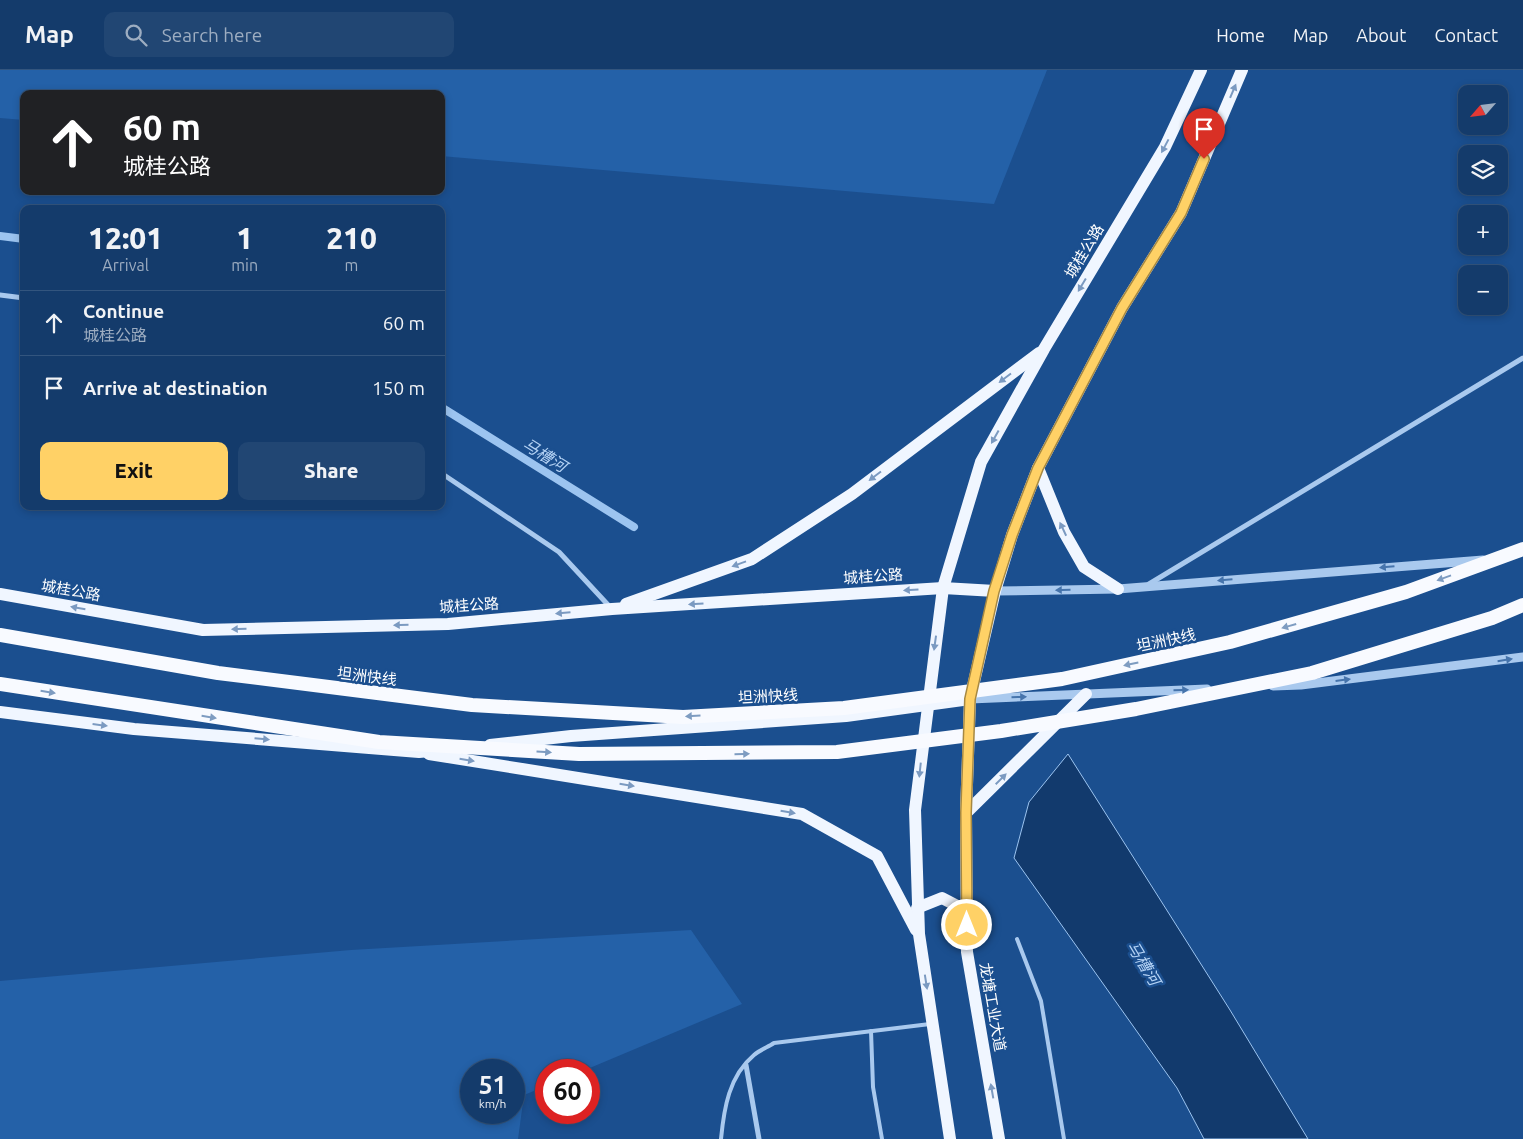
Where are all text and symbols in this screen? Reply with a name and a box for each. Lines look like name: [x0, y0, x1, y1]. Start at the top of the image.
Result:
search box: [104, 12, 454, 57]
text: Map: [25, 21, 74, 48]
icon: search: [122, 21, 150, 49]
text: Search here: [162, 24, 262, 46]
text: Home: [1216, 25, 1265, 45]
text: Map: [1293, 25, 1328, 45]
text: About: [1356, 25, 1406, 45]
text: Contact: [1434, 25, 1498, 45]
one-way arrow: [1229, 83, 1237, 98]
north arrow: [1458, 85, 1508, 135]
map controls: [1458, 85, 1508, 315]
text: 60 m: [123, 107, 201, 147]
pin: [1183, 108, 1225, 159]
icon: ahead: [40, 110, 105, 175]
icon: arrive: [1190, 115, 1218, 143]
one-way arrow: [1161, 138, 1169, 153]
button: layers: [1458, 145, 1508, 195]
text: 城桂公路: [123, 153, 211, 178]
button: +: [1458, 205, 1508, 255]
text: 12:01: [88, 221, 163, 255]
text: 1: [236, 221, 253, 255]
text: 210: [326, 221, 377, 255]
street label: 城桂公路: [1061, 221, 1107, 281]
text: Arrival: [102, 256, 149, 274]
text: min: [231, 256, 258, 274]
text: m: [345, 256, 358, 274]
button: −: [1458, 265, 1508, 315]
one-way arrow: [1078, 279, 1087, 292]
text: Continue: [83, 300, 164, 322]
icon: ahead: [40, 309, 68, 337]
text: 60 m: [383, 312, 425, 334]
text: 城桂公路: [83, 326, 147, 344]
one-way arrow: [998, 373, 1012, 383]
icon: arrive: [40, 374, 68, 402]
text: Arrive at destination: [83, 377, 268, 399]
text: 150 m: [372, 377, 425, 399]
one-way arrow: [990, 431, 999, 444]
water label: 马槽河: [520, 435, 573, 477]
button: Exit: [40, 442, 228, 500]
button: Share: [238, 442, 425, 500]
one-way arrow: [868, 471, 882, 481]
one-way arrow: [1058, 522, 1066, 536]
one-way arrow: [731, 560, 746, 568]
one-way arrow: [1379, 564, 1395, 572]
street label: 城桂公路: [842, 565, 904, 587]
one-way arrow: [1437, 575, 1452, 582]
street label: 城桂公路: [40, 576, 102, 604]
one-way arrow: [1217, 577, 1233, 585]
one-way arrow: [903, 586, 919, 594]
one-way arrow: [1055, 586, 1071, 594]
street label: 城桂公路: [438, 594, 500, 616]
one-way arrow: [688, 600, 704, 608]
one-way arrow: [71, 604, 86, 612]
one-way arrow: [555, 610, 571, 618]
one-way arrow: [393, 621, 409, 629]
one-way arrow: [1282, 622, 1297, 630]
street label: 坦洲快线: [1135, 625, 1197, 655]
one-way arrow: [231, 626, 247, 634]
one-way arrow: [931, 635, 939, 651]
one-way arrow: [1497, 656, 1513, 664]
one-way arrow: [1124, 660, 1139, 668]
street label: 坦洲快线: [336, 664, 398, 688]
one-way arrow: [1336, 676, 1352, 684]
street label: 坦洲快线: [738, 686, 798, 706]
one-way arrow: [1173, 686, 1189, 694]
one-way arrow: [41, 688, 57, 696]
one-way arrow: [1011, 693, 1027, 701]
one-way arrow: [684, 713, 700, 721]
one-way arrow: [201, 714, 217, 722]
one-way arrow: [93, 721, 109, 729]
one-way arrow: [254, 736, 270, 744]
one-way arrow: [536, 748, 552, 756]
one-way arrow: [734, 750, 750, 758]
one-way arrow: [459, 756, 475, 764]
one-way arrow: [916, 763, 924, 779]
one-way arrow: [995, 773, 1007, 785]
one-way arrow: [620, 781, 636, 789]
one-way arrow: [780, 808, 796, 816]
position arrow: [940, 898, 992, 950]
water label: 马槽河: [1124, 938, 1166, 991]
street label: 龙塘工业大道: [977, 961, 1009, 1053]
one-way arrow: [923, 975, 931, 991]
speed limit sign: 60: [535, 1059, 600, 1124]
text: 51: [478, 1071, 507, 1099]
one-way arrow: [987, 1083, 995, 1099]
text: km/h: [479, 1097, 506, 1110]

